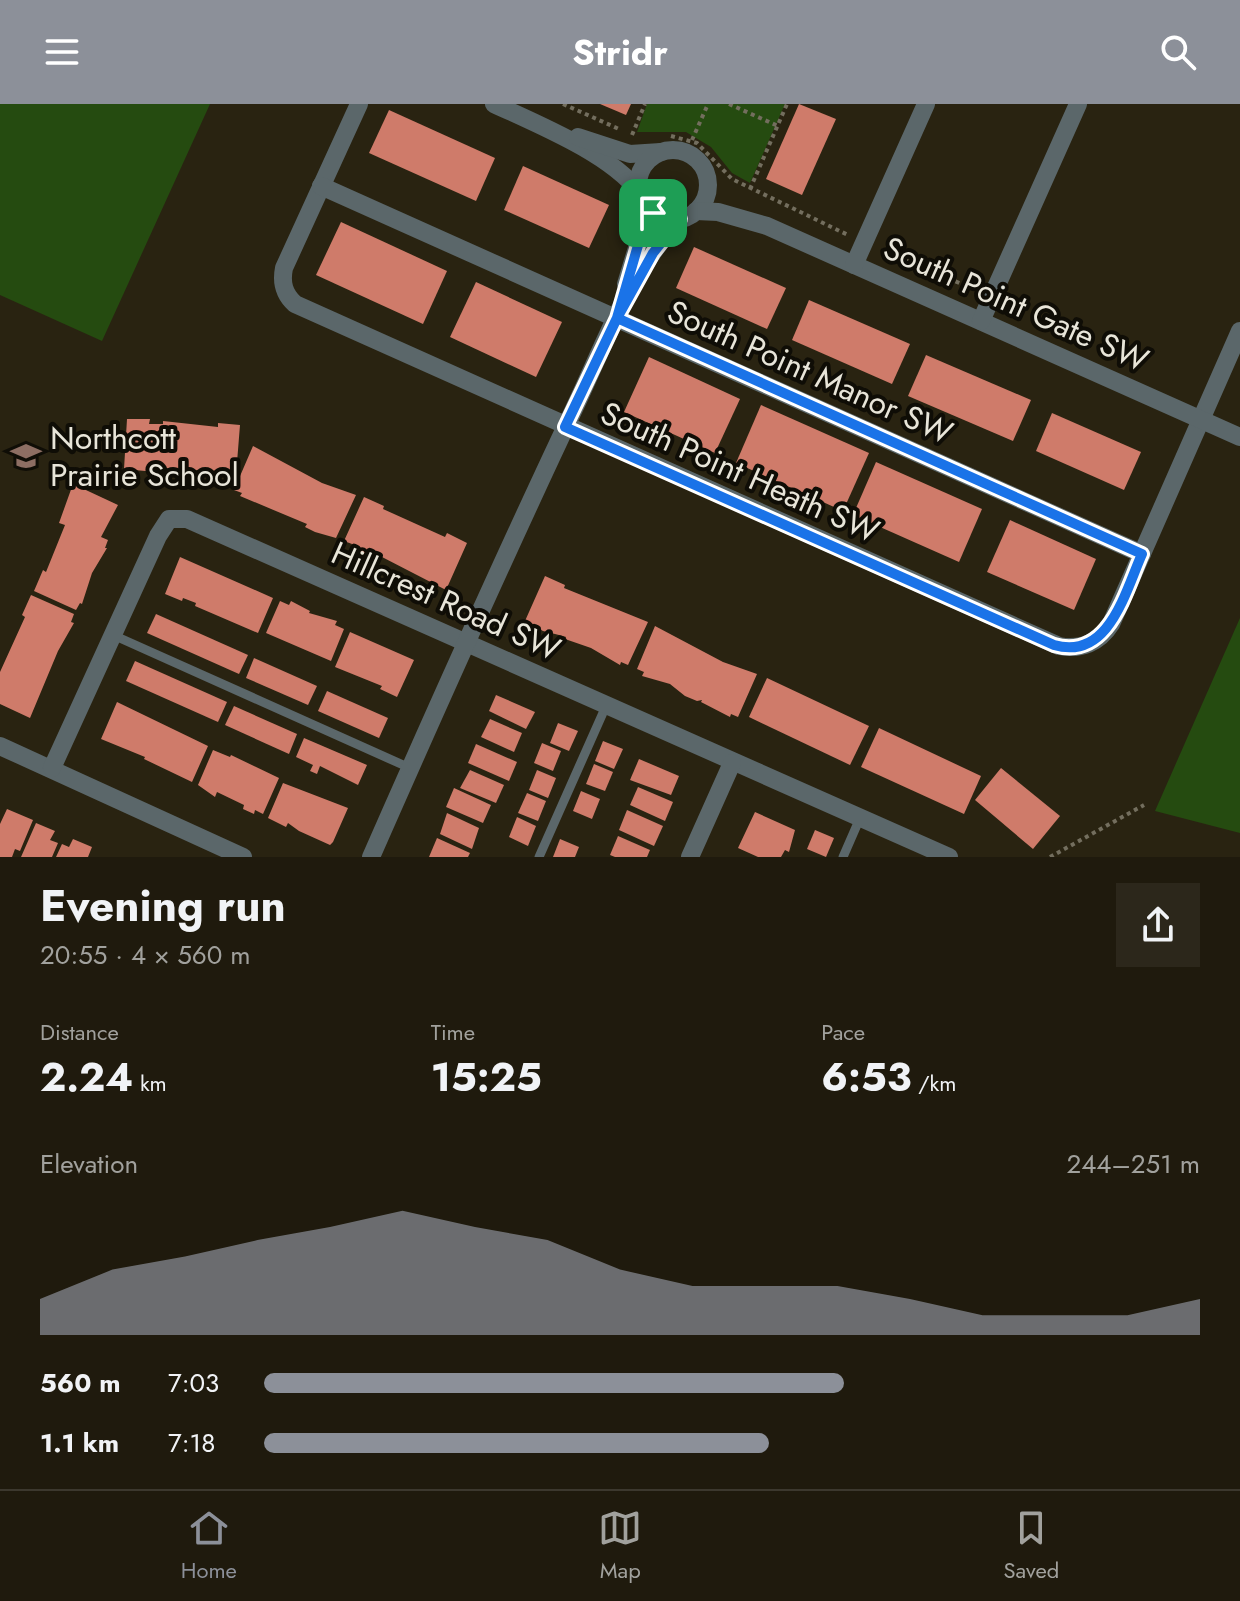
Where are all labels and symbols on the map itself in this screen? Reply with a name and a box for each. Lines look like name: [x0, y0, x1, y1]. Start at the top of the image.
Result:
pin: [619, 179, 687, 247]
street label: South Point Gate SW: [876, 225, 1156, 383]
street label: South Point Manor SW: [660, 288, 960, 456]
street label: South Point Heath SW: [593, 390, 887, 554]
place label: Northcott Prairie School: [50, 415, 239, 498]
school or university icon: Northcott Prairie School: [9, 439, 43, 473]
street label: Hillcrest Road SW: [324, 530, 568, 672]

